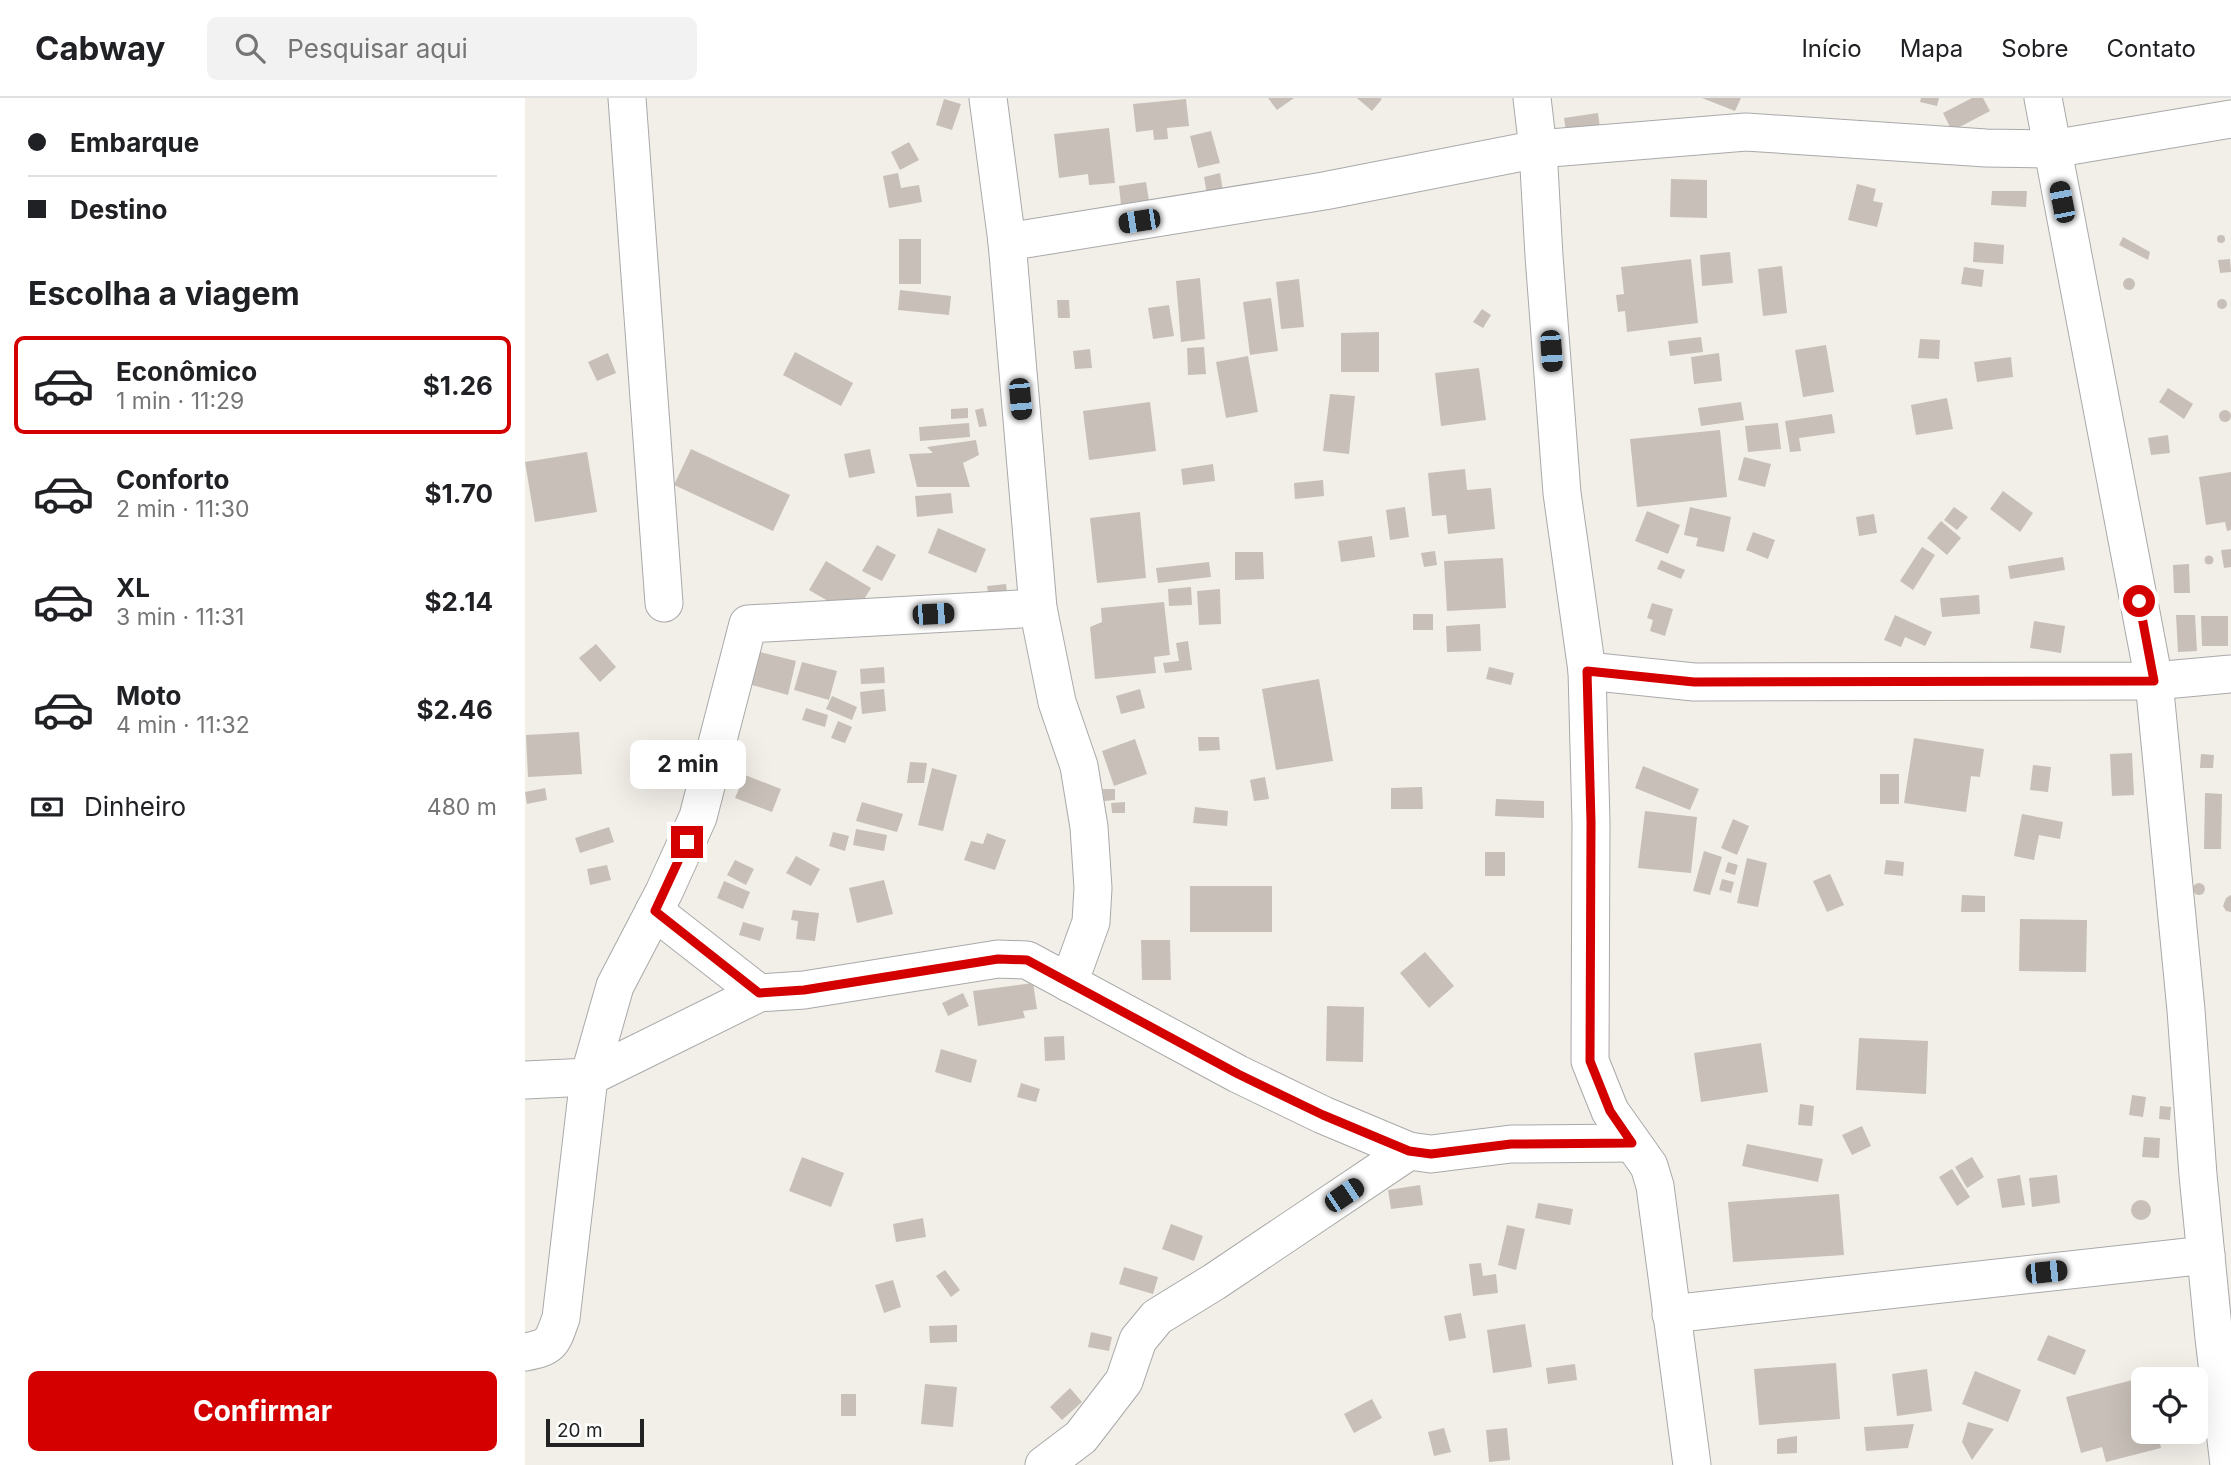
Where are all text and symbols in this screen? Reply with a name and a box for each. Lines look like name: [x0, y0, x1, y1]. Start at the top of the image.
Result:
search box: [207, 17, 697, 80]
text: Cabway: [35, 28, 165, 68]
icon: search: [231, 29, 269, 67]
text: Pesquisar aqui: [287, 33, 468, 64]
text: Início: [1801, 34, 1862, 63]
text: Mapa: [1900, 34, 1963, 63]
text: Sobre: [2001, 34, 2068, 63]
text: Contato: [2106, 34, 2196, 63]
text: Embarque: [70, 127, 199, 158]
car: [2048, 179, 2077, 225]
text: Destino: [70, 194, 168, 225]
car: [1117, 207, 1162, 235]
text: Escolha a viagem: [28, 274, 300, 313]
car: [1540, 329, 1563, 373]
icon: car: [32, 354, 95, 417]
text: Econômico: [116, 356, 257, 387]
text: $1.26: [423, 370, 493, 401]
car: [1008, 377, 1033, 421]
text: 1 min · 11:29: [116, 387, 244, 415]
icon: car: [32, 462, 95, 525]
text: Conforto: [116, 464, 229, 495]
text: $1.70: [424, 478, 493, 509]
text: 2 min · 11:30: [116, 495, 249, 523]
icon: car: [32, 570, 95, 633]
text: XL: [116, 572, 150, 603]
route start: [2123, 585, 2155, 617]
text: $2.14: [424, 586, 493, 617]
car: [912, 602, 955, 626]
text: 3 min · 11:31: [116, 603, 244, 631]
icon: car: [32, 678, 95, 741]
text: Moto: [116, 680, 181, 711]
text: $2.46: [416, 694, 493, 725]
text: 4 min · 11:32: [116, 711, 250, 739]
callout: 2 min: [629, 740, 745, 790]
text: 2 min: [657, 750, 719, 778]
icon: cash: [28, 788, 66, 826]
text: Dinheiro: [84, 791, 186, 822]
text: 480 m: [427, 793, 497, 821]
route end: [671, 826, 703, 858]
car: [1321, 1175, 1368, 1215]
car: [2025, 1259, 2068, 1285]
map controls: [2131, 1367, 2208, 1444]
button: locate: [2131, 1367, 2208, 1444]
button: Confirmar: [28, 1371, 497, 1451]
scale bar: [546, 1416, 644, 1448]
text: 20 m: [557, 1419, 603, 1442]

